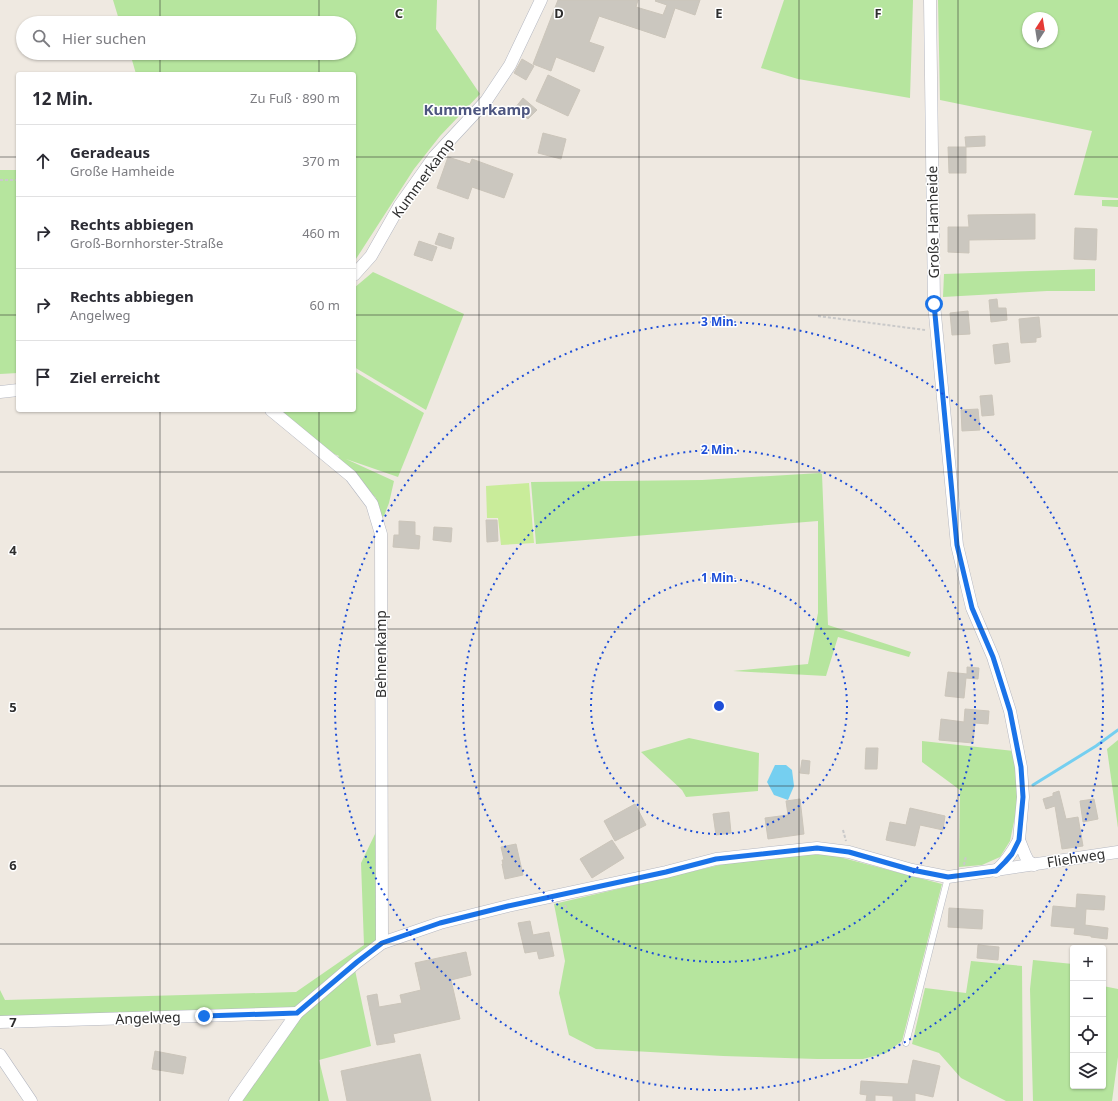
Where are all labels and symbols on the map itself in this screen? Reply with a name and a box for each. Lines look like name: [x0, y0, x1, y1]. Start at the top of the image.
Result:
text: C: [395, 4, 403, 22]
text: D: [554, 4, 564, 22]
text: E: [715, 4, 723, 22]
text: F: [874, 4, 882, 22]
north arrow: [1022, 12, 1058, 48]
district label: Kummerkamp: [423, 99, 531, 119]
street label: Kummerkamp: [387, 134, 458, 221]
street label: Große Hamheide: [922, 165, 943, 278]
route start: [925, 295, 943, 313]
text: 3 Min.: [701, 313, 737, 330]
text: 2 Min.: [701, 441, 737, 458]
text: 4: [9, 541, 17, 559]
text: 1 Min.: [701, 569, 737, 586]
street label: Behnenkamp: [371, 610, 390, 698]
text: 5: [9, 698, 17, 716]
centre of rings: [712, 699, 726, 713]
street label: Fliehweg: [1046, 844, 1106, 871]
text: 6: [9, 856, 17, 874]
street label: Angelweg: [115, 1007, 181, 1028]
route end: [195, 1007, 213, 1025]
text: 7: [9, 1013, 17, 1031]

